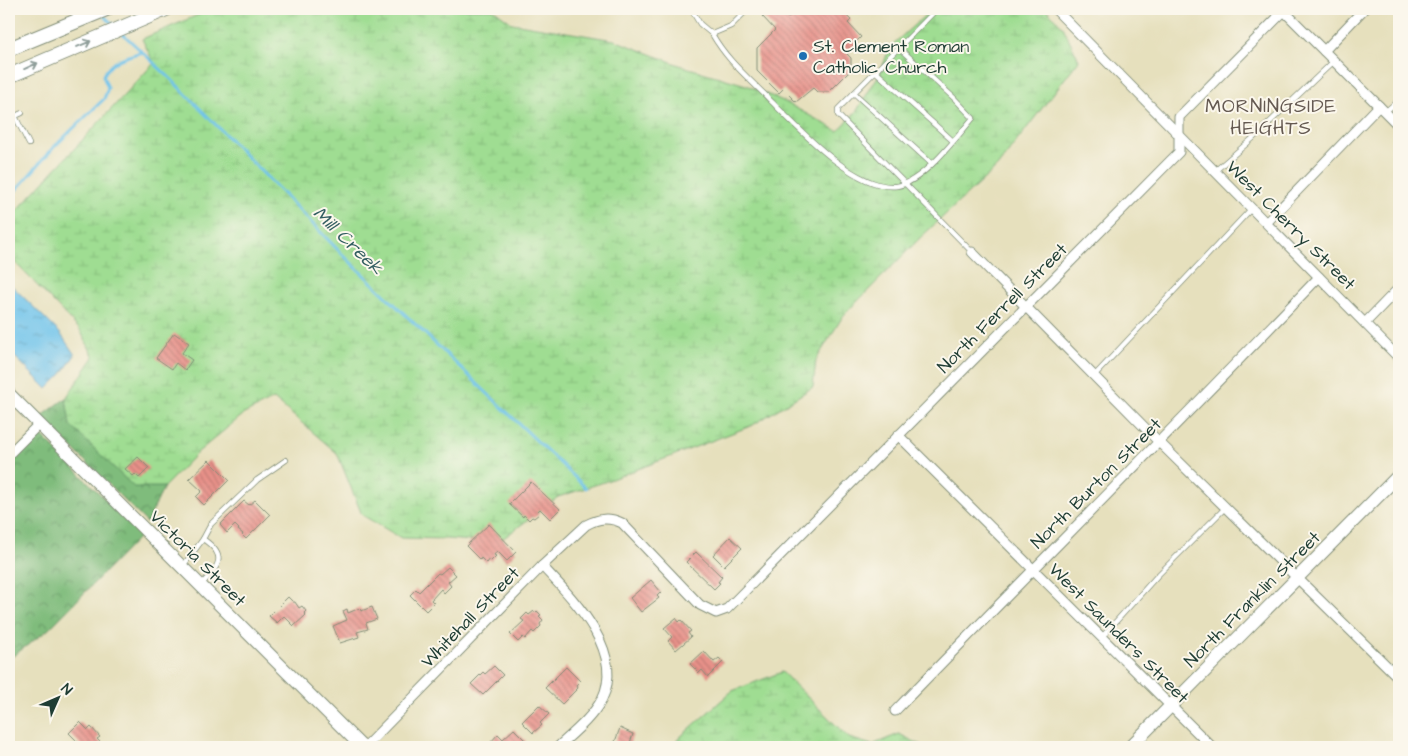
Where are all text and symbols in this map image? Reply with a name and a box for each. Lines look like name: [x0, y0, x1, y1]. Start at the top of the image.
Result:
place label: St. Clement Roman Catholic Church: [813, 34, 969, 80]
one-way arrow: [76, 38, 91, 48]
marker: St. Clement Roman Catholic Church: [797, 50, 809, 62]
one-way arrow: [23, 61, 38, 71]
district label: MORNINGSIDE HEIGHTS: [1205, 93, 1337, 142]
street label: West Cherry Street: [1220, 155, 1362, 297]
water label: Mill Creek: [307, 201, 389, 282]
street label: North Ferrell Street: [932, 237, 1074, 379]
street label: North Burton Street: [1025, 412, 1168, 554]
street label: Victoria Street: [144, 504, 252, 613]
street label: North Franklin Street: [1179, 525, 1327, 673]
street label: West Saunders Street: [1043, 557, 1195, 710]
street label: Whitehall Street: [416, 561, 526, 674]
north arrow: [32, 674, 82, 724]
text: N: [56, 679, 77, 700]

